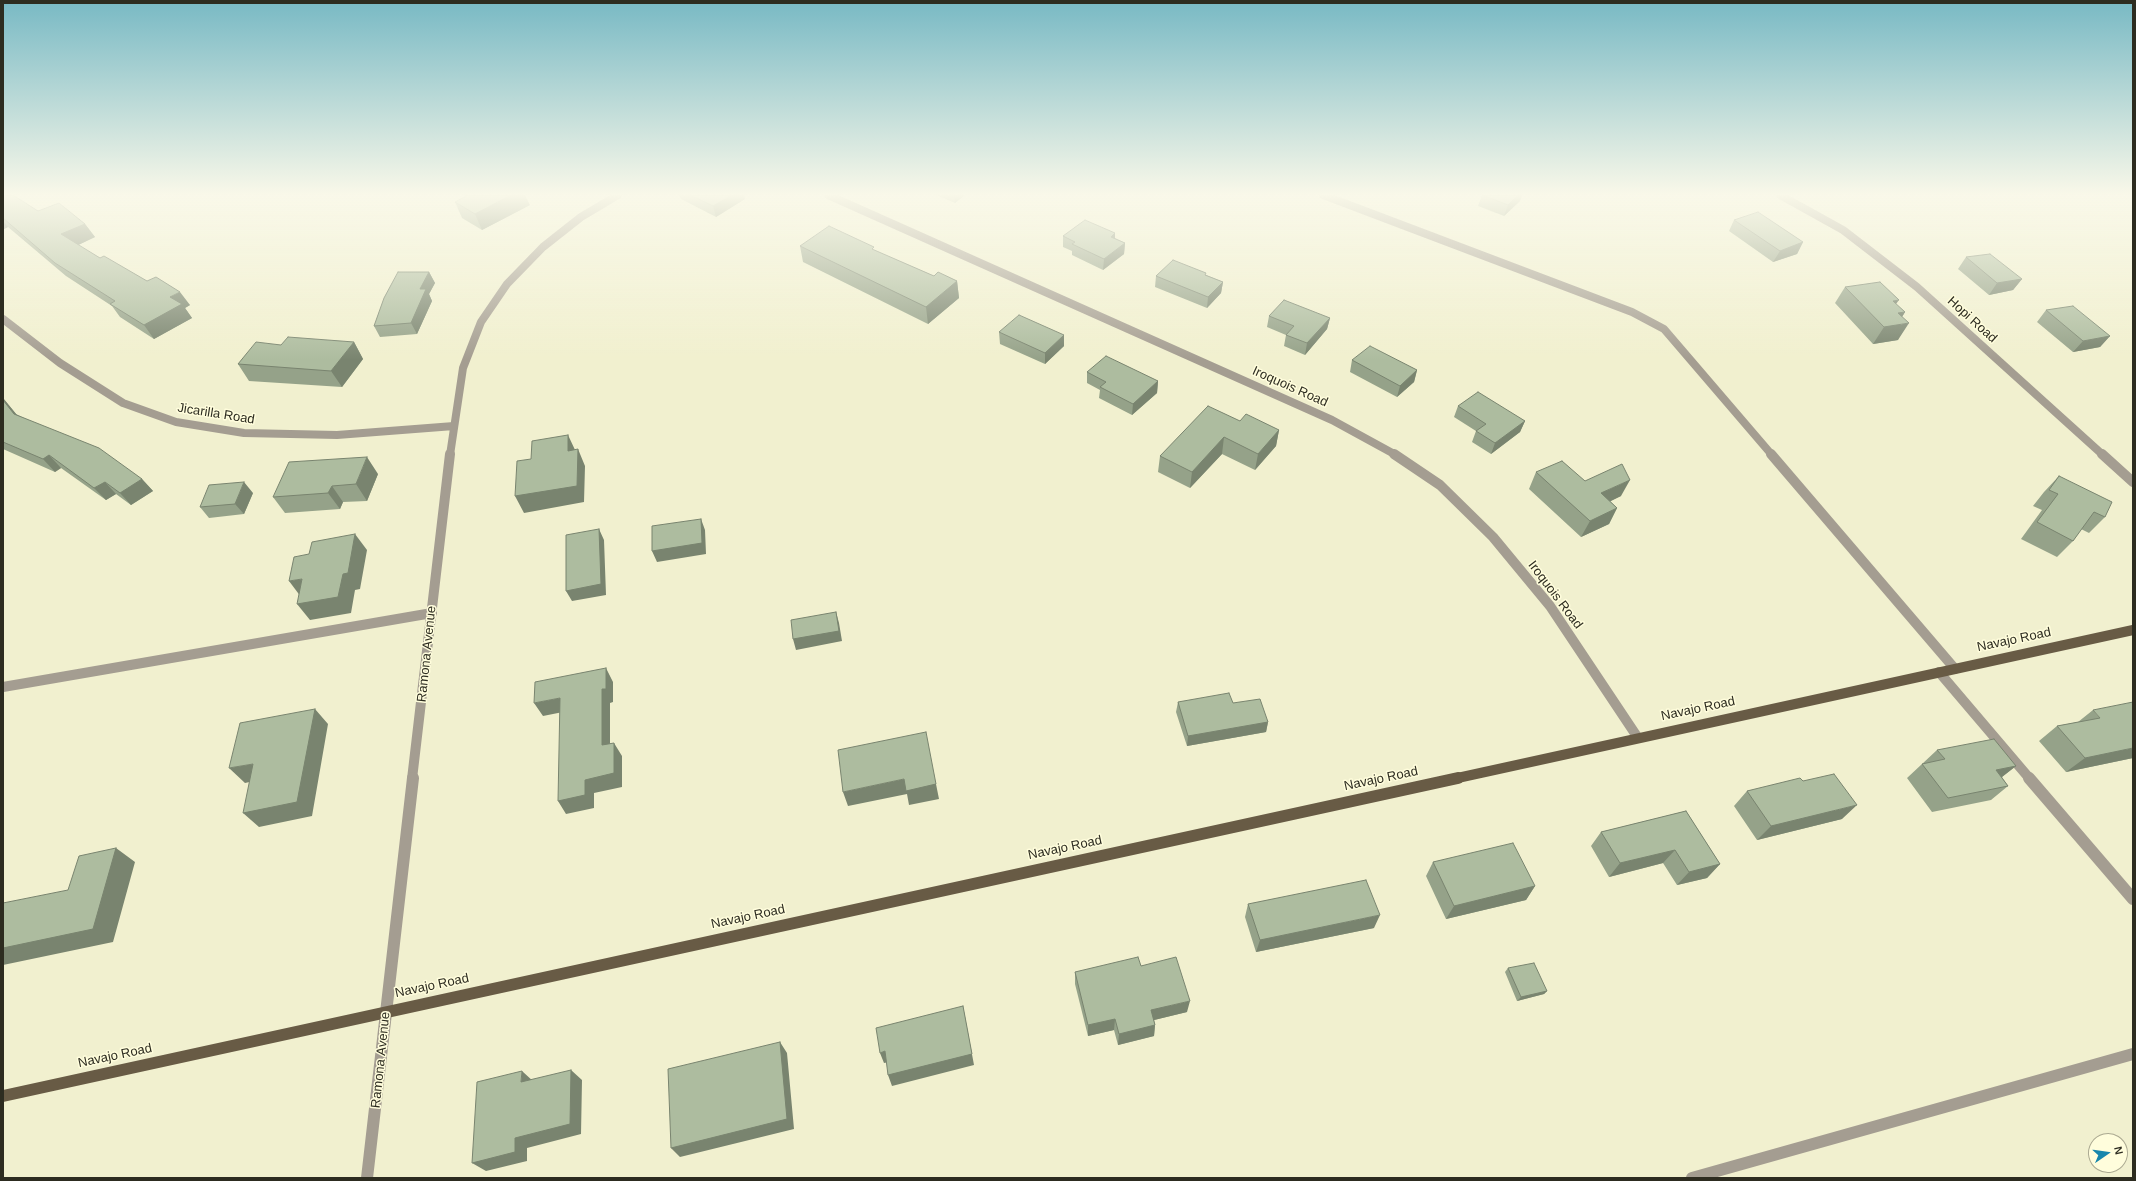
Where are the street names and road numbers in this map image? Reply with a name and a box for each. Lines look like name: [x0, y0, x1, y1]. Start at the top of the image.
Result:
street label: Hopi Road: [1944, 294, 2000, 346]
street label: Iroquois Road: [1250, 363, 1330, 411]
street label: Jicarilla Road: [176, 400, 256, 428]
street label: Iroquois Road: [1524, 558, 1586, 632]
street label: Ramona Avenue: [414, 605, 440, 703]
street label: Navajo Road: [1976, 625, 2052, 655]
street label: Navajo Road: [1660, 694, 1736, 724]
street label: Navajo Road: [1343, 764, 1419, 794]
street label: Navajo Road: [1027, 833, 1103, 863]
street label: Navajo Road: [710, 902, 786, 932]
street label: Navajo Road: [394, 971, 470, 1001]
street label: Ramona Avenue: [368, 1011, 394, 1109]
street label: Navajo Road: [77, 1041, 153, 1071]

